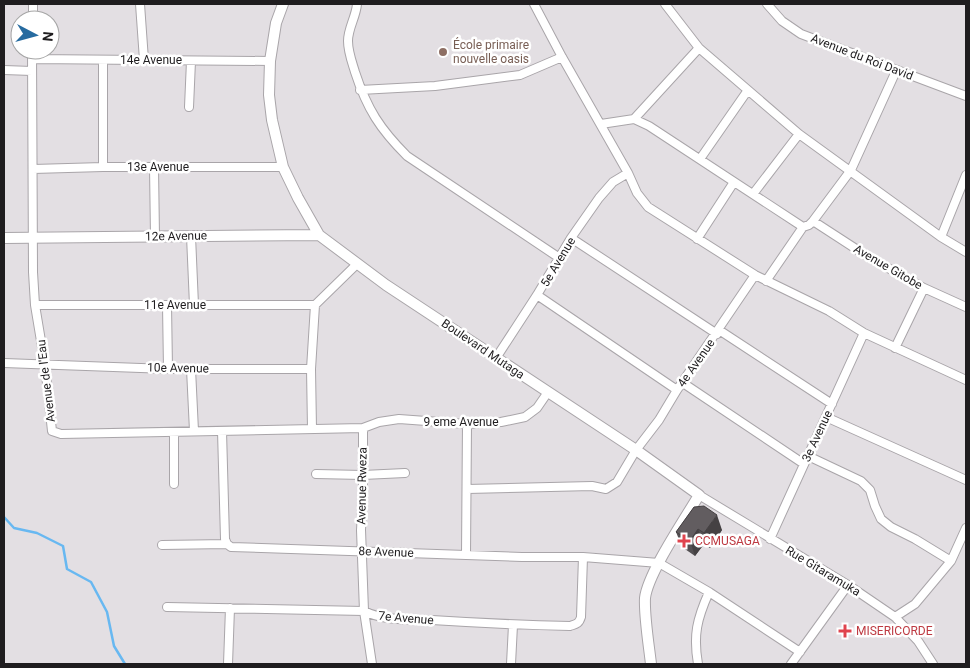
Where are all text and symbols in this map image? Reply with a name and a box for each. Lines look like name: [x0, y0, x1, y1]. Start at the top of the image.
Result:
north arrow: [10, 10, 60, 60]
text: N: [39, 31, 56, 42]
street label: Avenue du Roi David: [809, 31, 915, 83]
place label: École primaire nouvelle oasis: [453, 37, 529, 66]
marker: École primaire nouvelle oasis: [437, 46, 449, 58]
street label: 14e Avenue: [120, 53, 182, 67]
street label: 13e Avenue: [127, 160, 189, 174]
street label: 12e Avenue: [145, 228, 207, 244]
street label: 5e Avenue: [538, 235, 578, 289]
street label: Avenue Gitobe: [851, 242, 925, 292]
street label: 11e Avenue: [144, 298, 206, 312]
street label: Boulevard Mutaga: [439, 316, 527, 382]
street label: 4e Avenue: [674, 336, 718, 390]
street label: Avenue de l'Eau: [34, 339, 58, 423]
street label: 10e Avenue: [147, 360, 209, 376]
street label: 3e Avenue: [799, 408, 835, 464]
street label: 9 eme Avenue: [423, 415, 499, 429]
street label: Avenue Rweza: [354, 447, 370, 525]
marker: CCMUSAGA: [677, 534, 691, 548]
place label: CCMUSAGA: [695, 534, 760, 548]
street label: Rue Gitaramuka: [783, 543, 863, 599]
street label: 8e Avenue: [358, 544, 414, 560]
street label: 7e Avenue: [378, 609, 434, 627]
marker: MISERICORDE: [838, 624, 852, 638]
place label: MISERICORDE: [856, 624, 933, 638]

